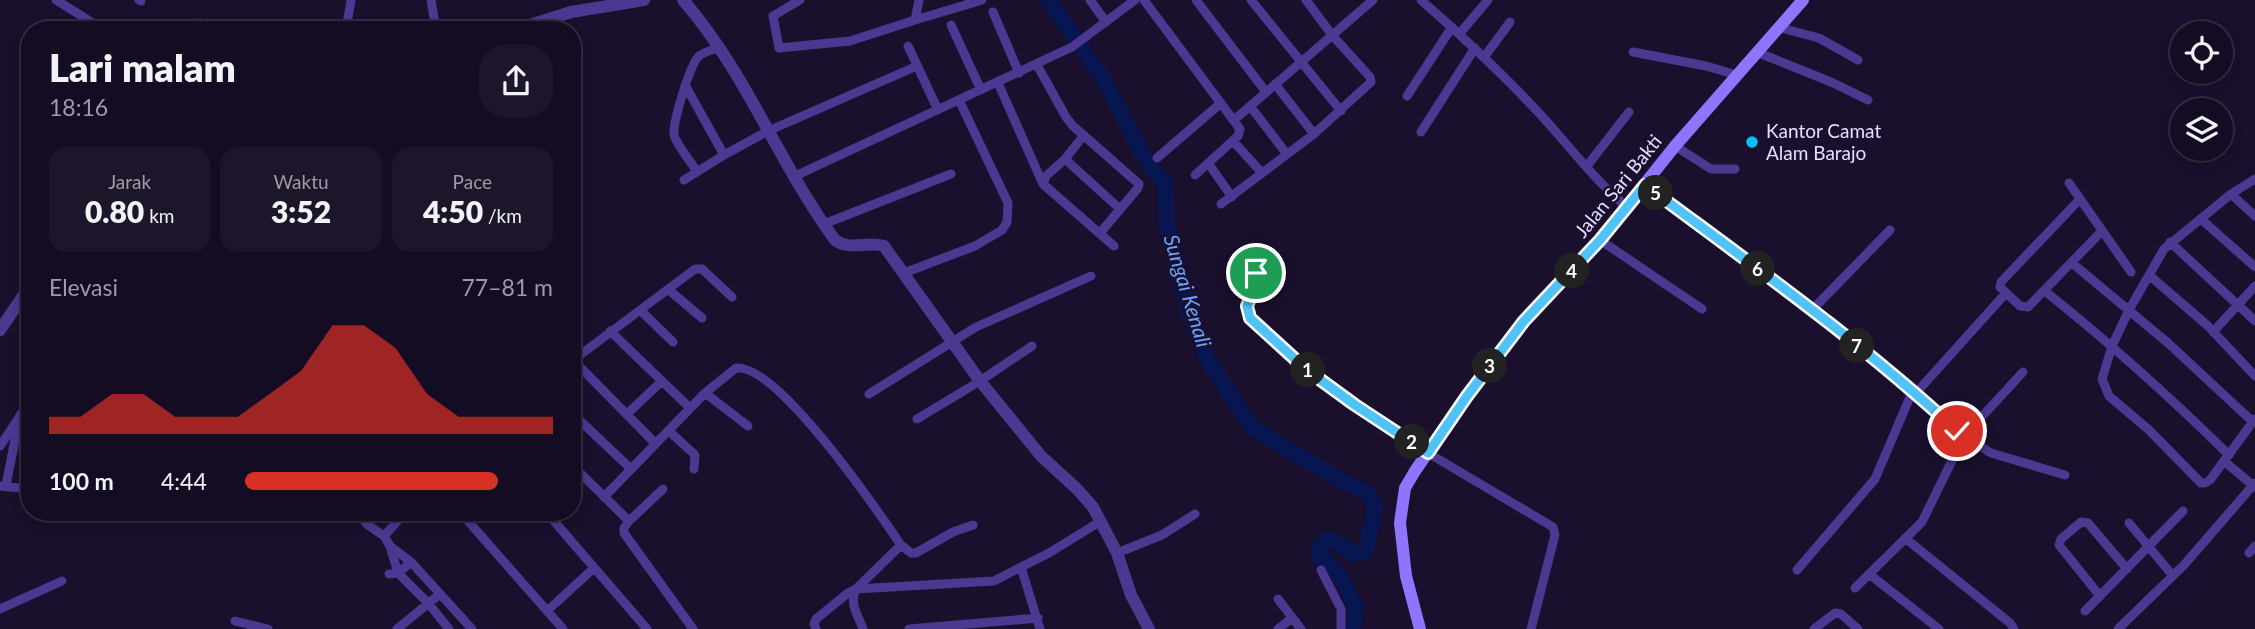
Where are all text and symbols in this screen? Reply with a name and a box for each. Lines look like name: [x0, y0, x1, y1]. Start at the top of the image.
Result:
map controls: [2170, 21, 2233, 161]
button: locate: [2170, 21, 2233, 84]
text: Lari malam: [49, 44, 236, 90]
button: share: [479, 44, 553, 118]
text: 18:16: [49, 93, 108, 121]
button: layers: [2170, 98, 2233, 161]
place label: Kantor Camat Alam Barajo: [1766, 119, 1881, 164]
street label: Jalan Sari Bakti: [1569, 130, 1666, 242]
marker: Kantor Camat Alam Barajo: [1744, 134, 1760, 150]
text: Jarak: [108, 170, 151, 193]
text: Waktu: [273, 170, 329, 193]
text: Pace: [453, 170, 492, 193]
pin: 5: [1638, 176, 1674, 210]
text: 5: [1650, 181, 1661, 204]
text: 0.80: [85, 193, 144, 229]
text: 3:52: [271, 193, 331, 229]
text: 4:50: [423, 193, 483, 229]
text: km: [144, 204, 174, 227]
text: /km: [483, 204, 522, 227]
water label: Sungai Kenali: [1159, 231, 1217, 350]
pin: [1226, 243, 1286, 303]
pin: 6: [1740, 252, 1776, 286]
icon: arrive: [1237, 254, 1275, 292]
pin: 4: [1554, 254, 1590, 288]
text: 6: [1752, 257, 1763, 280]
text: 4: [1566, 259, 1577, 282]
text: Elevasi: [49, 273, 118, 301]
text: 77–81 m: [461, 273, 553, 301]
pin: 7: [1840, 328, 1874, 364]
text: 7: [1851, 334, 1862, 357]
pin: 3: [1472, 348, 1508, 384]
pin: 1: [1290, 352, 1326, 388]
text: 3: [1484, 354, 1495, 377]
text: 1: [1302, 358, 1313, 381]
pin: [1927, 401, 1987, 461]
icon: check: [1938, 412, 1976, 450]
pin: 2: [1394, 424, 1430, 460]
text: 2: [1406, 430, 1417, 453]
text: 100 m: [49, 467, 114, 495]
text: 4:44: [161, 467, 207, 495]

